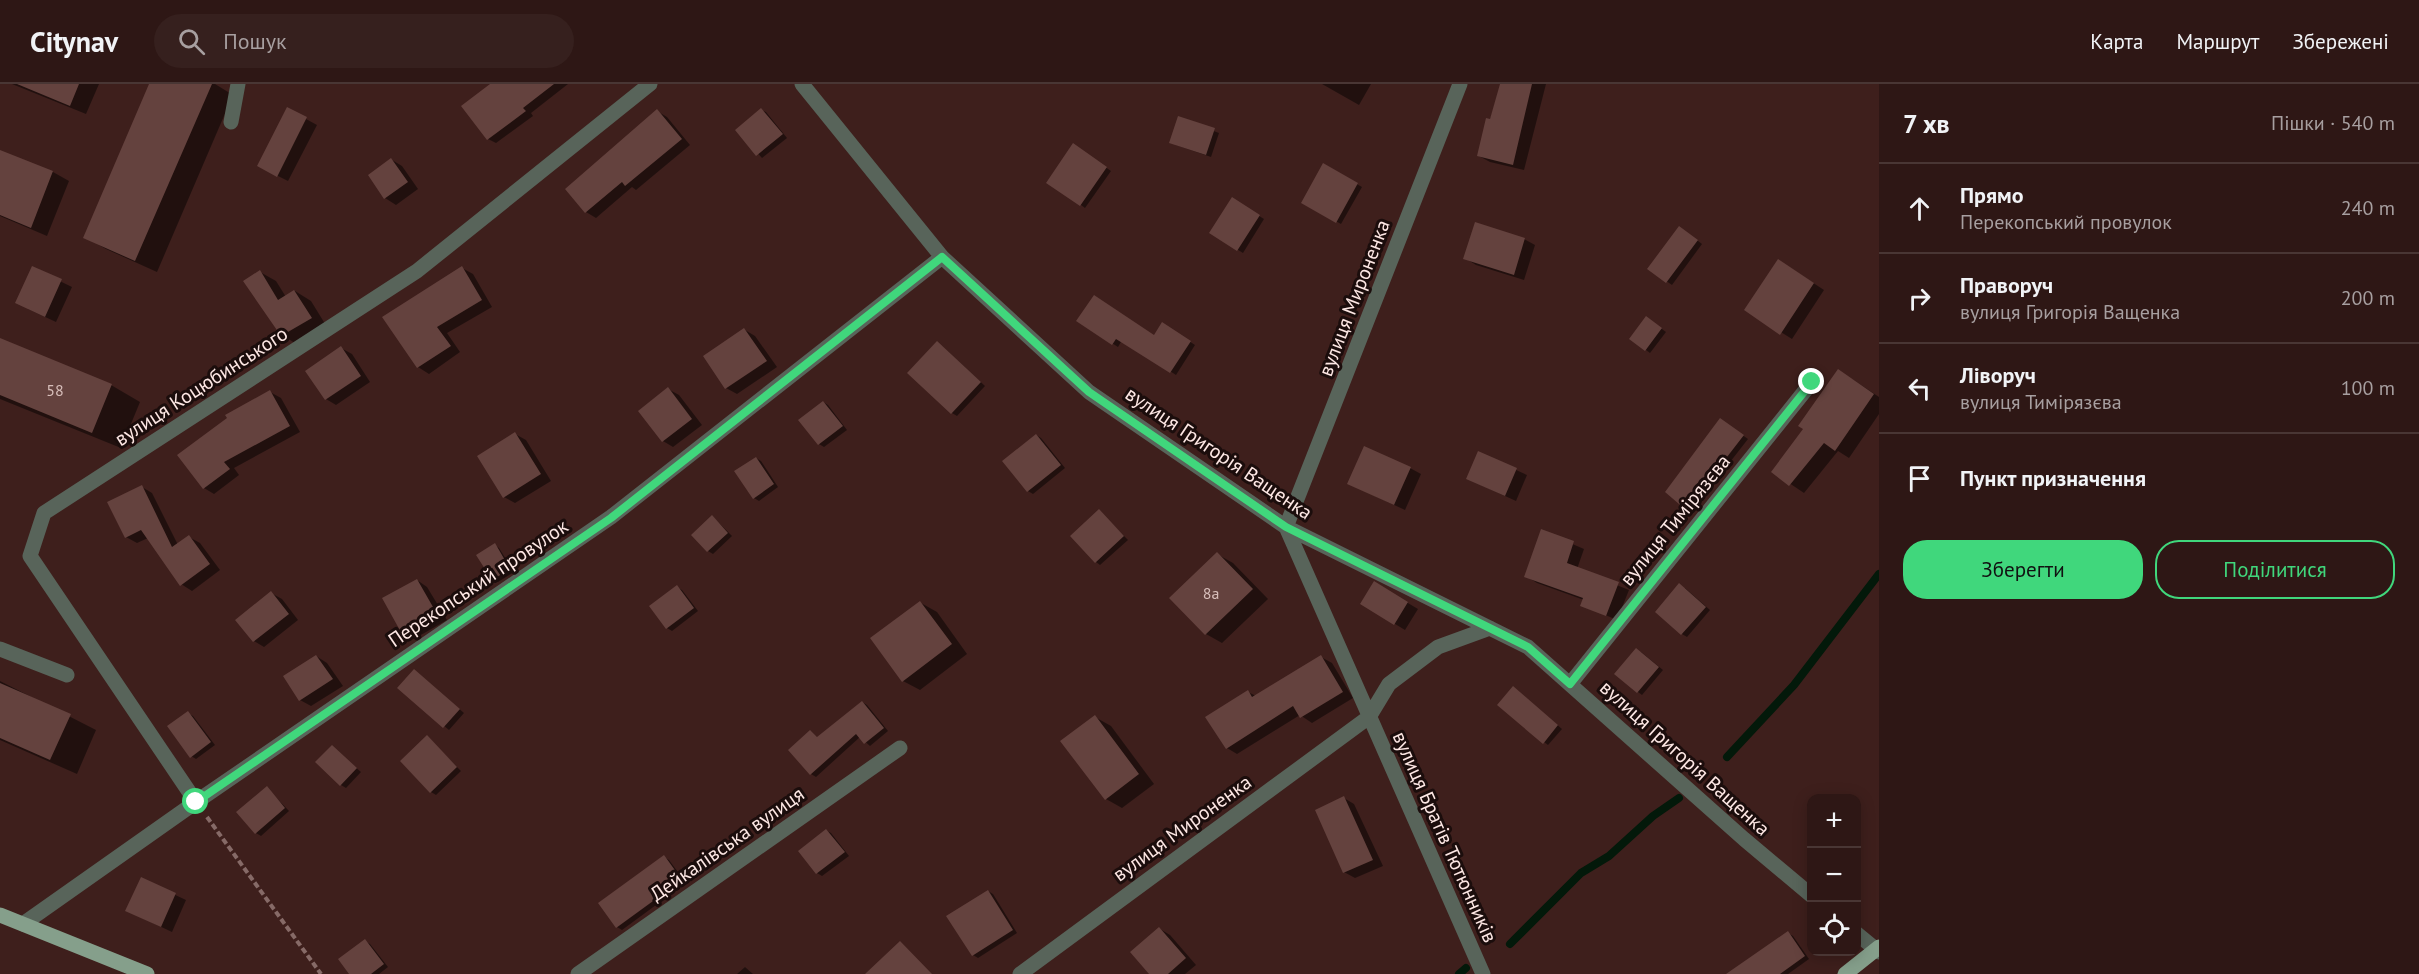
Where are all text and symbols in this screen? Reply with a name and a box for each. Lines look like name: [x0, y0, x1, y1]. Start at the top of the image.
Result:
search box: [154, 14, 574, 68]
text: Citynav: [30, 23, 118, 60]
icon: search: [175, 25, 208, 58]
text: Пошук: [223, 27, 286, 55]
text: Карта: [2090, 28, 2143, 55]
text: Маршрут: [2176, 28, 2259, 55]
text: Збережені: [2292, 28, 2389, 55]
text: 7 хв: [1903, 107, 1950, 140]
text: Пішки · 540 m: [2271, 110, 2395, 136]
text: Прямо: [1960, 181, 2023, 209]
icon: ahead: [1903, 192, 1936, 225]
text: 240 m: [2341, 195, 2395, 221]
text: Перекопський провулок: [1960, 209, 2172, 235]
street label: вулиця Мироненка: [1312, 216, 1396, 380]
text: Праворуч: [1960, 271, 2053, 299]
icon: right: [1903, 282, 1936, 315]
text: 200 m: [2341, 285, 2395, 311]
text: вулиця Григорія Ващенка: [1960, 299, 2180, 325]
street label: вулиця Коцюбинського: [109, 320, 293, 452]
text: Ліворуч: [1960, 361, 2036, 389]
route end: [1798, 368, 1824, 394]
icon: left: [1903, 372, 1936, 405]
text: 100 m: [2341, 375, 2395, 401]
house number: 58: [46, 380, 64, 400]
street label: вулиця Григорія Ващенка: [1120, 381, 1318, 525]
text: вулиця Тимірязєва: [1960, 389, 2122, 415]
street label: вулиця Тимірязєва: [1614, 449, 1736, 591]
icon: arrive: [1903, 462, 1936, 495]
text: Пункт призначення: [1960, 464, 2146, 492]
street label: Перекопський провулок: [383, 513, 573, 653]
button: Зберегти: [1903, 540, 2143, 599]
button: Поділитися: [2155, 540, 2395, 599]
house number: 8а: [1203, 583, 1219, 603]
street label: вулиця Григорія Ващенка: [1595, 675, 1775, 841]
street label: вулиця Братів Тютюнників: [1387, 727, 1503, 947]
street label: вулиця Мироненка: [1107, 769, 1257, 887]
street label: Дейкалівська вулиця: [645, 781, 809, 907]
route start: [182, 788, 208, 814]
map controls: [1807, 794, 1861, 956]
button: +: [1807, 794, 1861, 848]
button: −: [1807, 848, 1861, 902]
button: locate: [1807, 902, 1861, 956]

